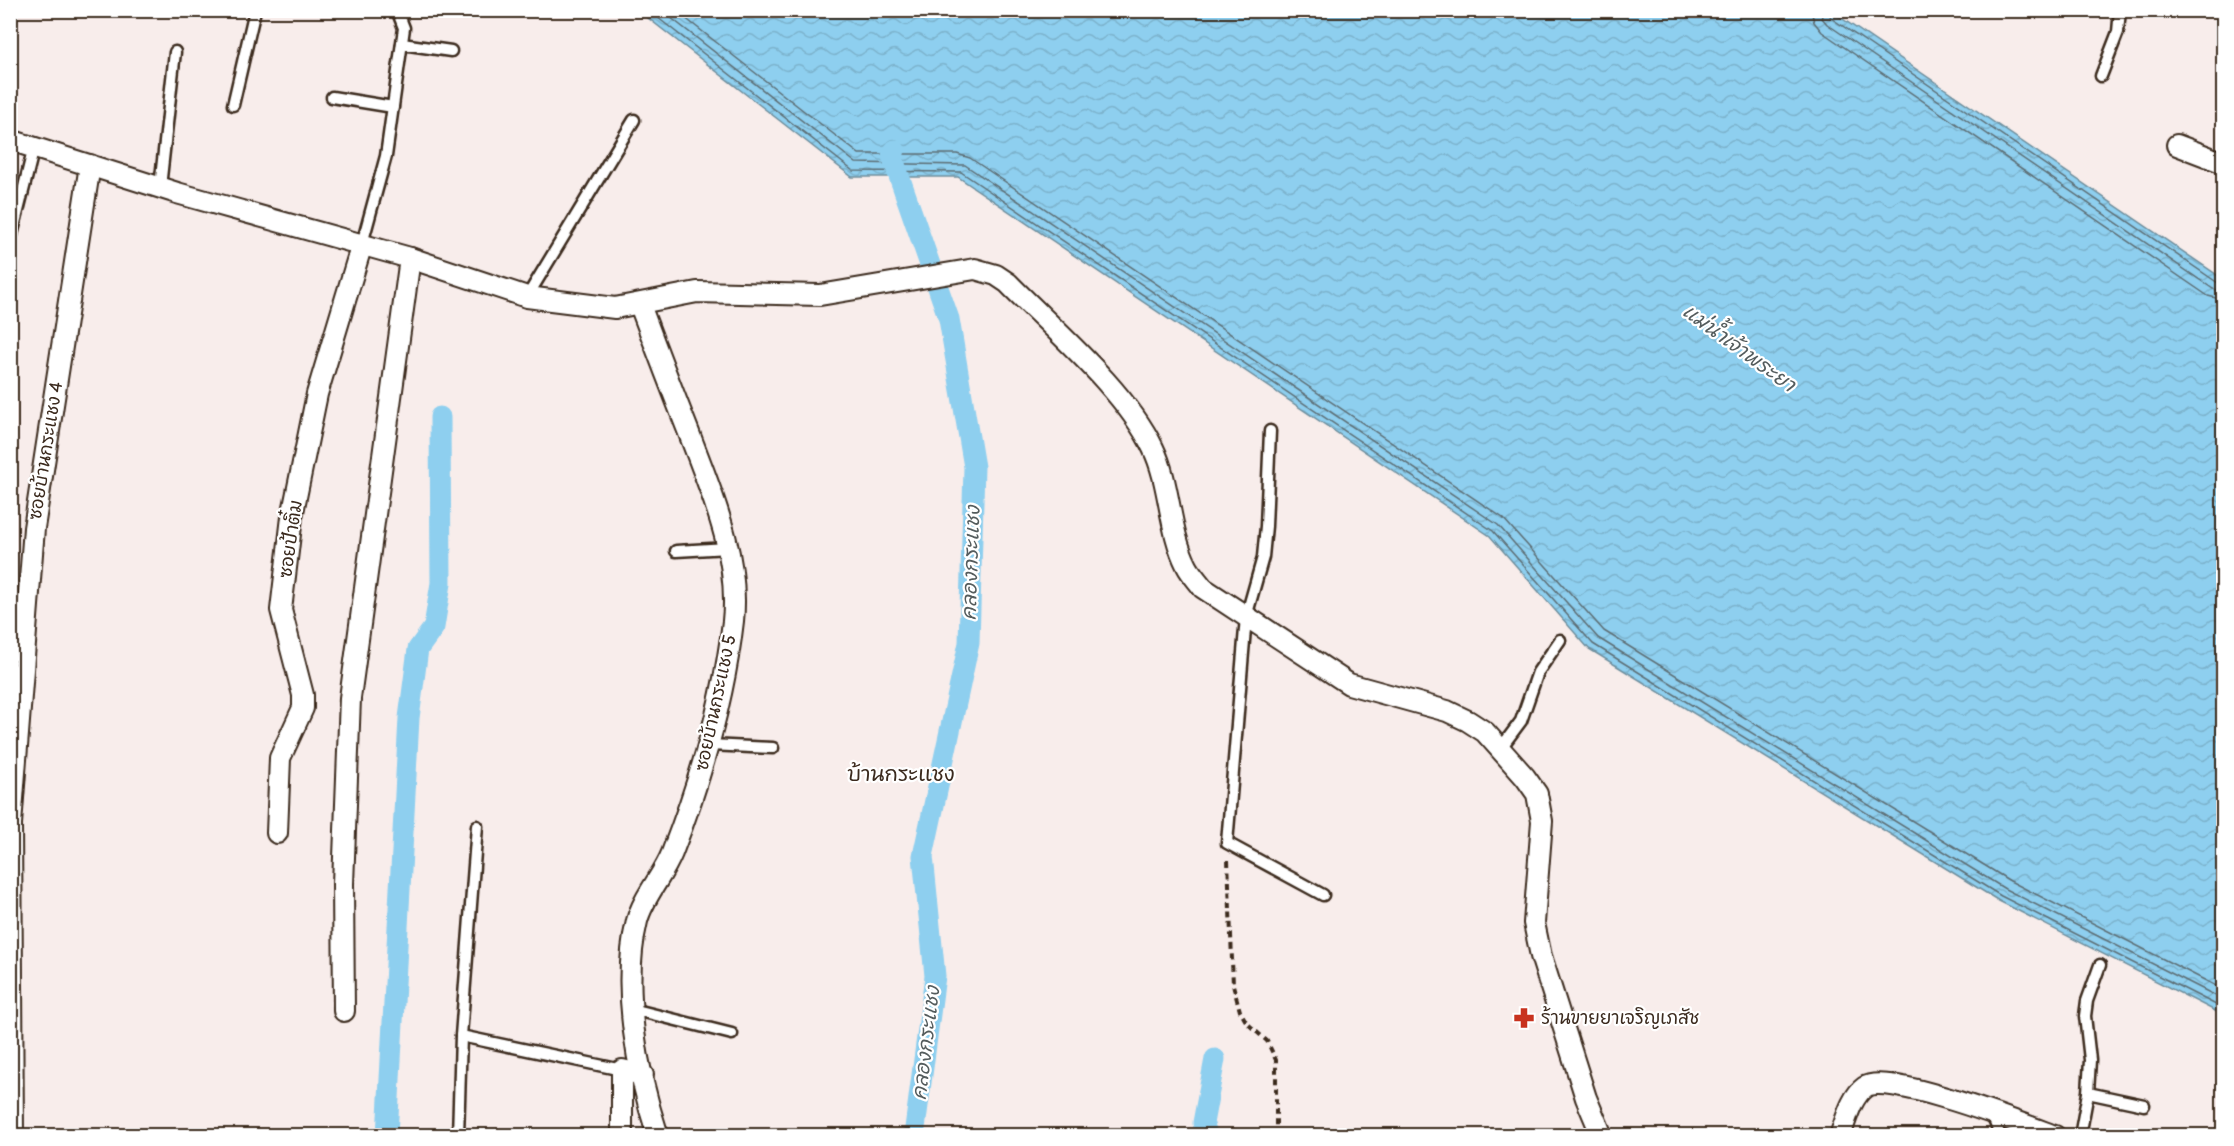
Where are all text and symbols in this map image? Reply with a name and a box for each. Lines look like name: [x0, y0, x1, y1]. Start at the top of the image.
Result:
water label: แม่น้ำเจ้าพระยา: [1678, 294, 1805, 398]
street label: ซอยบ้านกระแชง 4: [23, 380, 68, 522]
street label: ซอยป้าติ๋ม: [268, 498, 308, 579]
water label: คลองกระแชง: [957, 504, 986, 621]
street label: ซอยบ้านกระแชง 5: [689, 632, 742, 773]
district label: บ้านกระแชง: [847, 761, 955, 788]
water label: คลองกระแชง: [907, 983, 946, 1101]
pharmacy icon: ร้านขายยาเจริญเภสัช: [1512, 1006, 1536, 1030]
place label: ร้านขายยาเจริญเภสัช: [1541, 1006, 1699, 1030]

